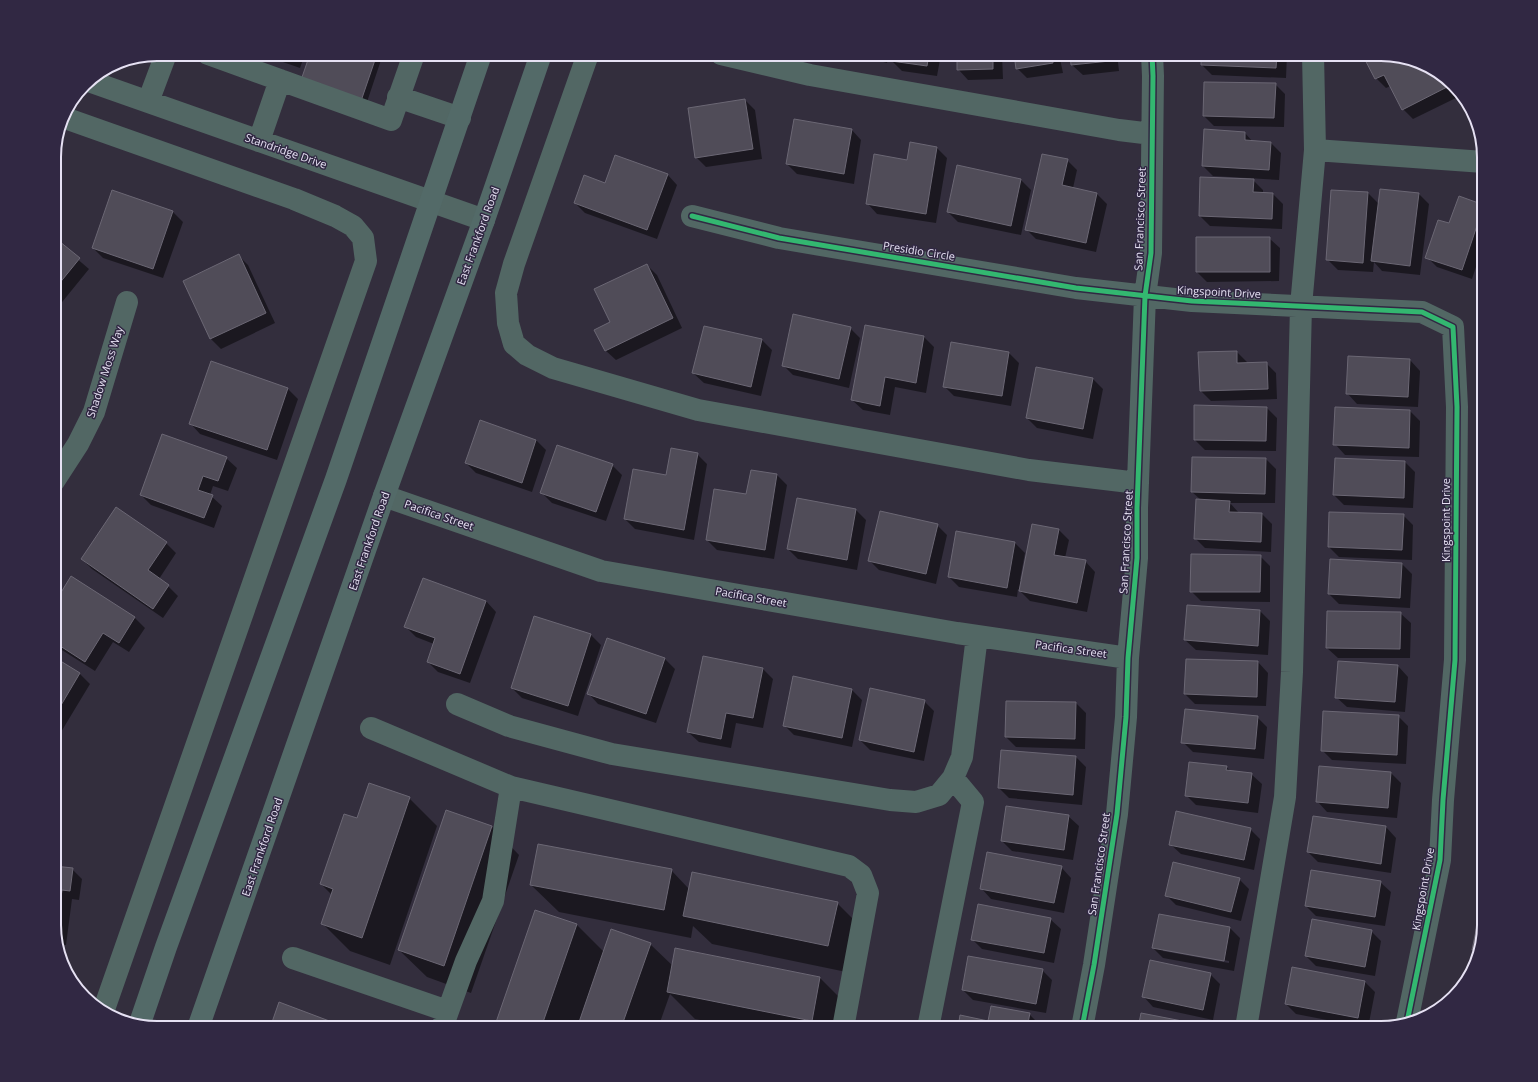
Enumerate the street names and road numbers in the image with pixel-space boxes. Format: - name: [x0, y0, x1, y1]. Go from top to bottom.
- street label: Standridge Drive: [243, 130, 329, 172]
- street label: San Francisco Street: [1130, 167, 1149, 271]
- street label: East Frankford Road: [453, 185, 502, 287]
- street label: Presidio Circle: [882, 237, 956, 264]
- street label: Kingspoint Drive: [1177, 282, 1261, 301]
- street label: Shadow Moss Way: [83, 324, 127, 419]
- street label: Kingspoint Drive: [1438, 478, 1453, 562]
- street label: East Frankford Road: [345, 489, 393, 592]
- street label: San Francisco Street: [1115, 490, 1136, 594]
- street label: Pacifica Street: [403, 496, 476, 533]
- street label: Pacifica Street: [714, 583, 788, 610]
- street label: Pacifica Street: [1034, 636, 1108, 661]
- street label: East Frankford Road: [238, 795, 286, 898]
- street label: San Francisco Street: [1084, 812, 1113, 916]
- street label: Kingspoint Drive: [1408, 846, 1437, 932]

